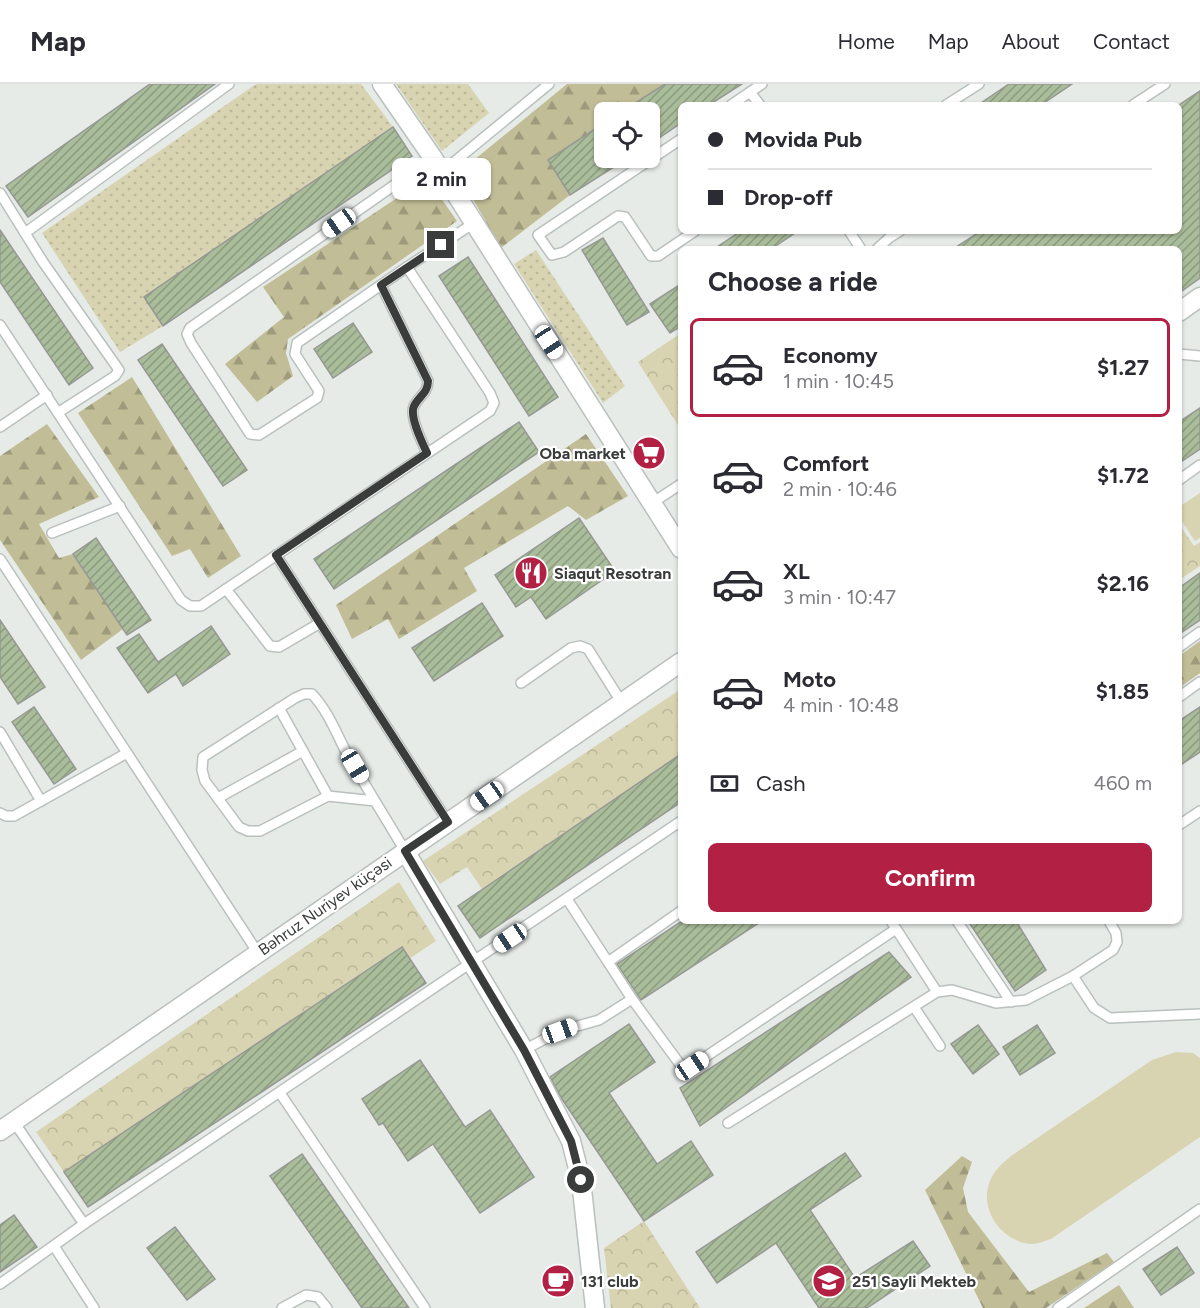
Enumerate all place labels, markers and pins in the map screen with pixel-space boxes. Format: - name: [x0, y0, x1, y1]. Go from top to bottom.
- supermarket icon: Oba market: [631, 435, 667, 471]
- place label: Oba market: [540, 444, 626, 463]
- restaurant icon: Siaqut Resotran: [513, 555, 549, 591]
- place label: Siaqut Resotran: [554, 564, 671, 583]
- cafe icon: 131 club: [540, 1263, 576, 1299]
- school or university icon: 251 Sayli Mekteb: [811, 1263, 847, 1299]
- place label: 131 club: [581, 1272, 639, 1291]
- place label: 251 Sayli Mekteb: [852, 1272, 977, 1291]

